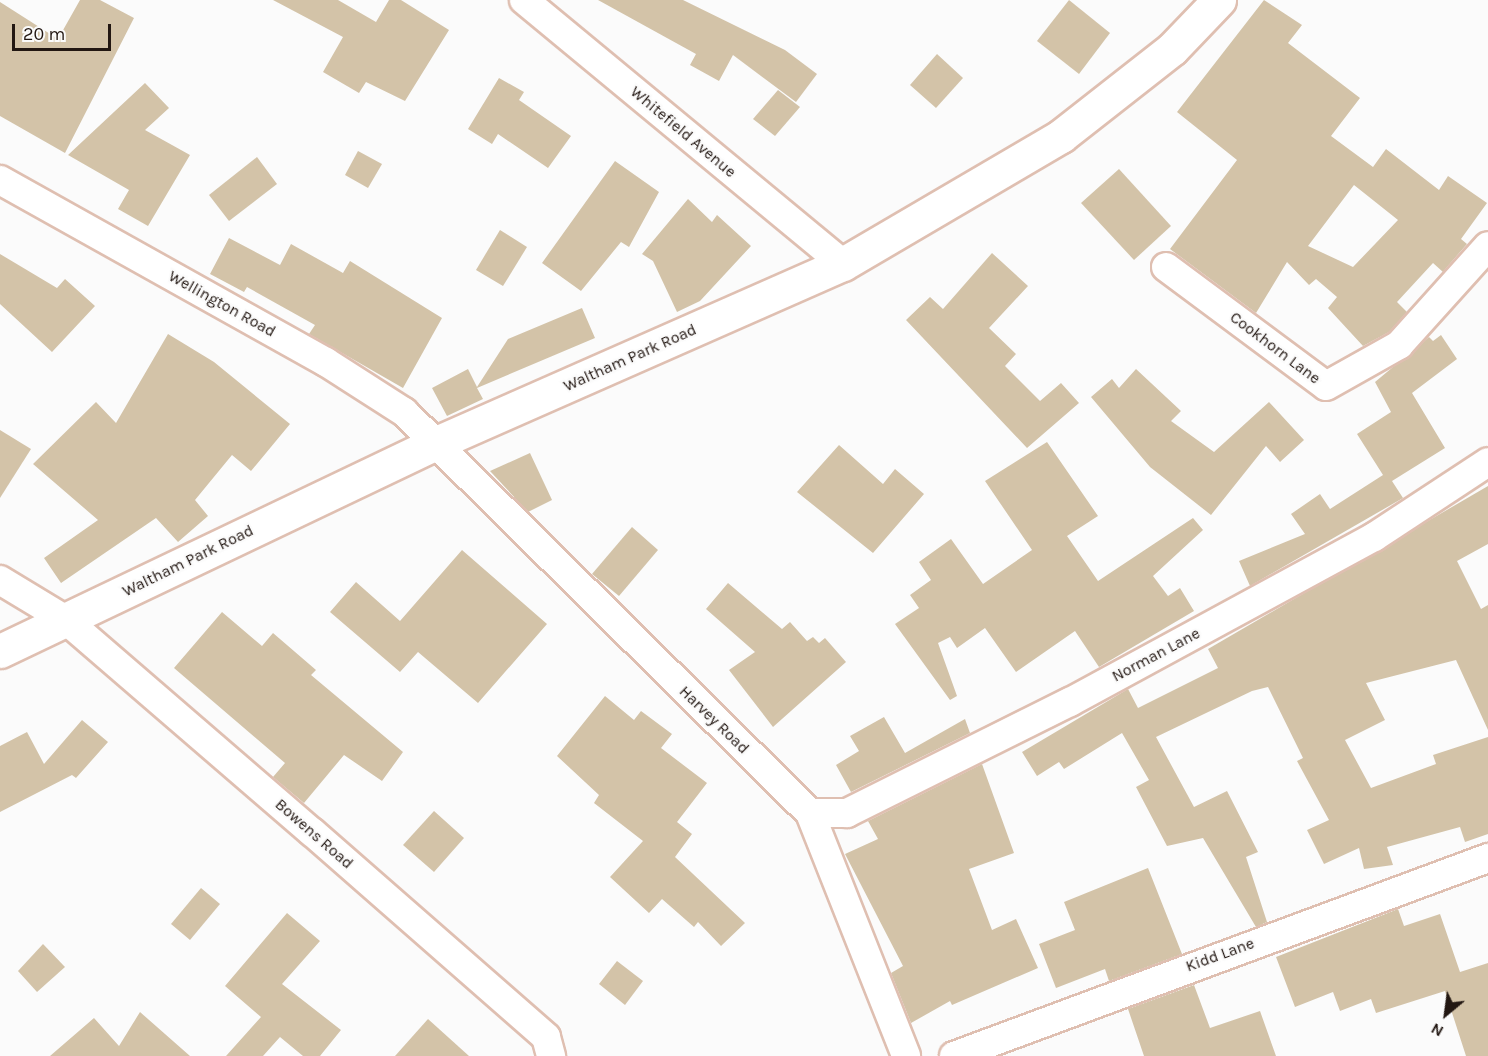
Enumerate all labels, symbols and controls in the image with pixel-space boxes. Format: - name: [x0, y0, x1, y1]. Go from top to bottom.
- scale bar: [15, 12, 114, 50]
- text: 20 m: [23, 23, 65, 45]
- street label: Whitefield Avenue: [626, 82, 740, 182]
- street label: Wellington Road: [165, 267, 279, 341]
- street label: Cookhorn Lane: [1226, 308, 1324, 388]
- street label: Waltham Park Road: [561, 320, 699, 396]
- street label: Waltham Park Road: [119, 521, 257, 601]
- street label: Norman Lane: [1109, 624, 1203, 686]
- street label: Harvey Road: [675, 682, 753, 758]
- street label: Bowens Road: [271, 795, 357, 873]
- street label: Kidd Lane: [1183, 934, 1257, 976]
- north arrow: [1416, 984, 1476, 1044]
- text: N: [1427, 1019, 1447, 1041]

